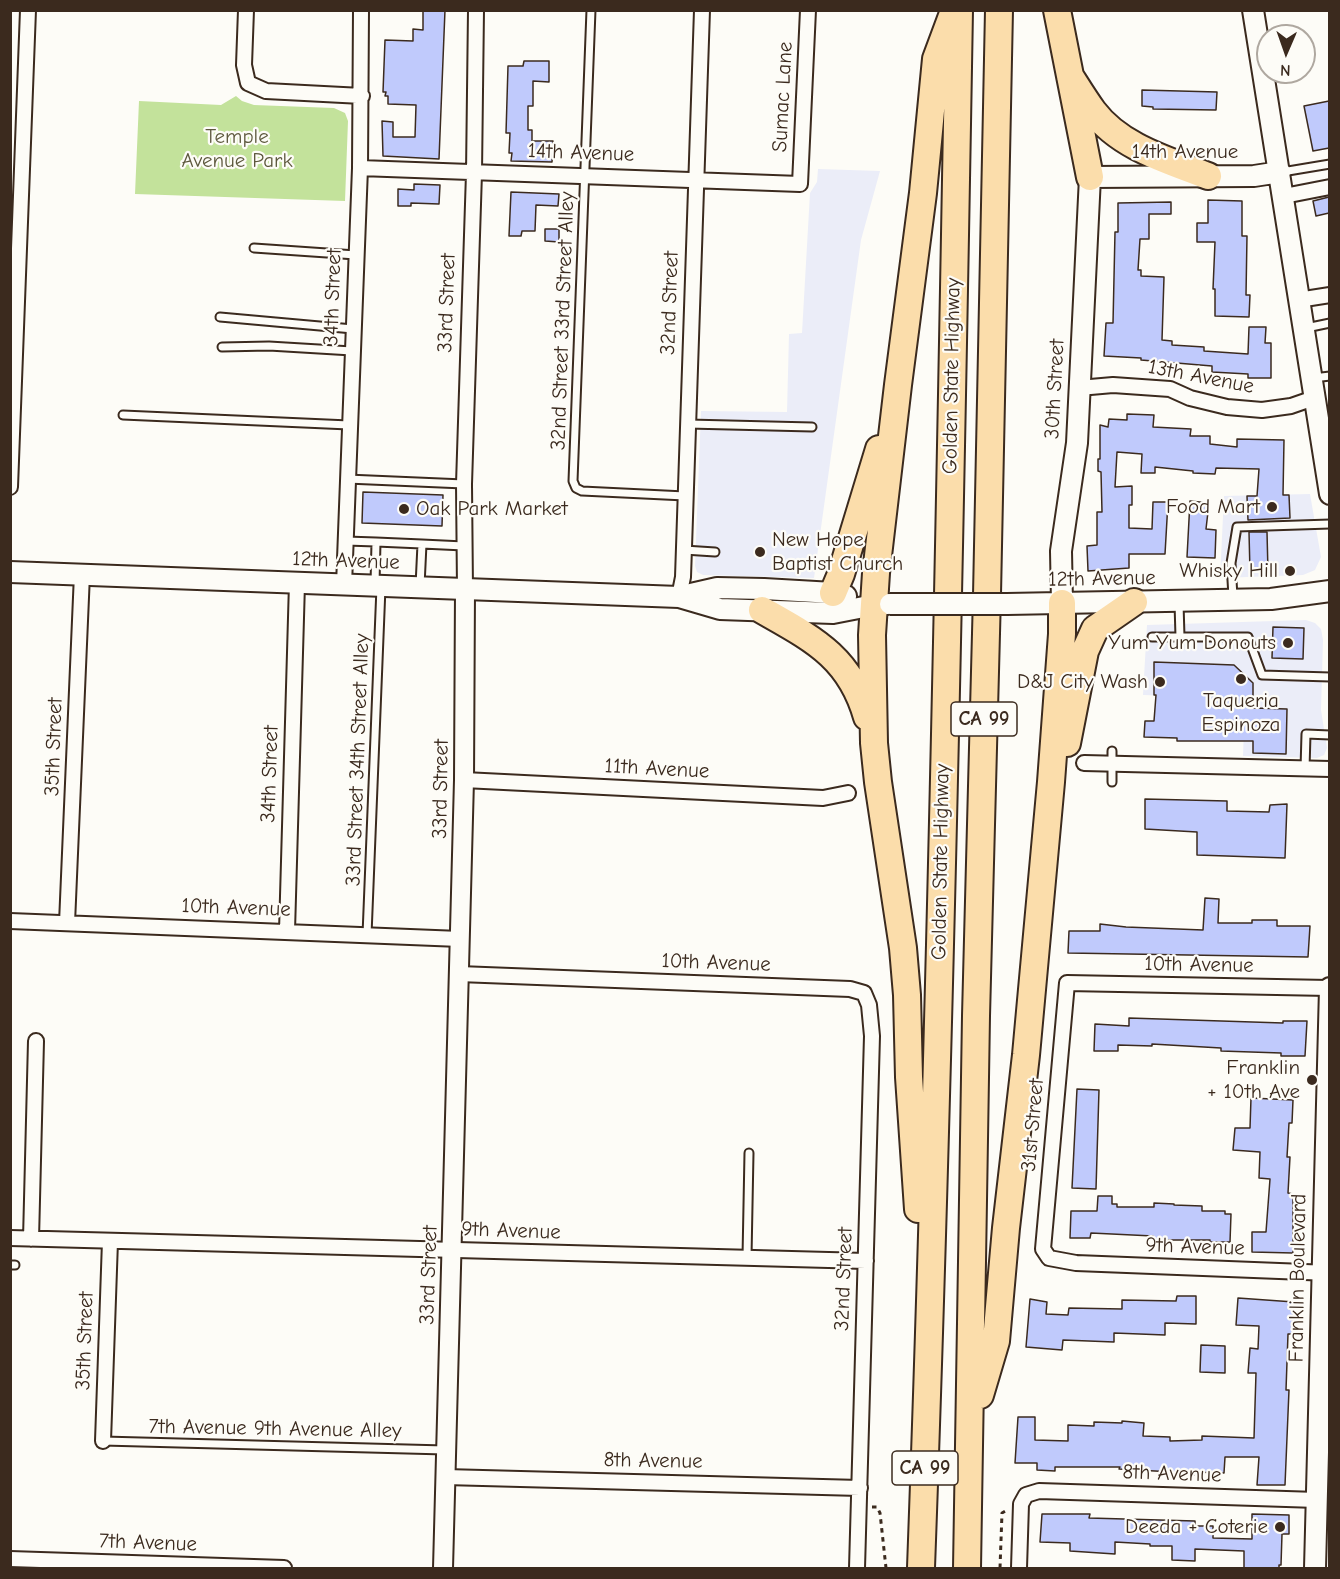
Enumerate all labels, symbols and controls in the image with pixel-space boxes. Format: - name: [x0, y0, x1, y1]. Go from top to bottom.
- north arrow: [1256, 24, 1316, 84]
- street label: Sumac Lane: [768, 41, 798, 153]
- text: N: [1280, 61, 1291, 79]
- park label: Temple Avenue Park: [181, 124, 293, 174]
- street label: 14th Avenue: [527, 139, 635, 167]
- street label: 14th Avenue: [1132, 139, 1238, 165]
- street label: 32nd Street 33rd Street Alley: [546, 191, 580, 451]
- street label: 34th Street: [319, 248, 347, 346]
- street label: 32nd Street: [656, 251, 684, 355]
- street label: 33rd Street: [433, 253, 461, 353]
- street label: Golden State Highway: [938, 278, 966, 474]
- street label: 30th Street: [1040, 338, 1070, 440]
- street label: 13th Avenue: [1146, 354, 1256, 400]
- place label: Food Mart: [1166, 494, 1260, 520]
- place label: Oak Park Market: [416, 496, 568, 522]
- marker: Food Mart: [1265, 500, 1279, 514]
- marker: Oak Park Market: [397, 502, 411, 516]
- place label: New Hope Baptist Church: [772, 527, 903, 577]
- marker: New Hope Baptist Church: [753, 545, 767, 559]
- street label: 12th Avenue: [292, 547, 400, 575]
- place label: Whisky Hill: [1179, 558, 1278, 584]
- marker: Whisky Hill: [1283, 564, 1297, 578]
- street label: 12th Avenue: [1048, 565, 1156, 593]
- place label: Yum Yum Donouts: [1108, 630, 1276, 656]
- street label: 33rd Street 34th Street Alley: [341, 633, 375, 887]
- marker: Yum Yum Donouts: [1281, 636, 1295, 650]
- place label: D&J City Wash: [1017, 669, 1148, 695]
- marker: Taqueria Espinoza: [1234, 672, 1248, 686]
- marker: D&J City Wash: [1153, 675, 1167, 689]
- place label: Taqueria Espinoza: [1202, 688, 1280, 738]
- street label: 35th Street: [40, 697, 68, 797]
- road number: CA 99: [951, 702, 1017, 736]
- street label: 34th Street: [256, 725, 284, 823]
- street label: 33rd Street: [428, 739, 454, 839]
- street label: 11th Avenue: [604, 754, 710, 784]
- street label: Golden State Highway: [927, 764, 955, 960]
- street label: 10th Avenue: [181, 893, 291, 923]
- street label: 10th Avenue: [661, 948, 771, 978]
- street label: 10th Avenue: [1144, 951, 1254, 979]
- place label: Franklin + 10th Ave: [1207, 1055, 1300, 1105]
- marker: Franklin + 10th Ave: [1305, 1073, 1319, 1087]
- street label: 31st Street: [1016, 1077, 1050, 1173]
- street label: Franklin Boulevard: [1284, 1193, 1312, 1363]
- street label: 9th Avenue: [461, 1217, 561, 1245]
- street label: 33rd Street: [415, 1225, 443, 1325]
- street label: 32nd Street: [830, 1227, 858, 1331]
- street label: 9th Avenue: [1145, 1233, 1245, 1261]
- street label: 35th Street: [71, 1291, 99, 1391]
- street label: 7th Avenue 9th Avenue Alley: [148, 1414, 402, 1444]
- street label: 8th Avenue: [603, 1448, 703, 1474]
- road number: CA 99: [892, 1451, 958, 1485]
- street label: 8th Avenue: [1122, 1460, 1222, 1488]
- place label: Deeda + Coterie: [1125, 1514, 1268, 1540]
- marker: Deeda + Coterie: [1273, 1520, 1287, 1534]
- street label: 7th Avenue: [99, 1529, 197, 1557]

